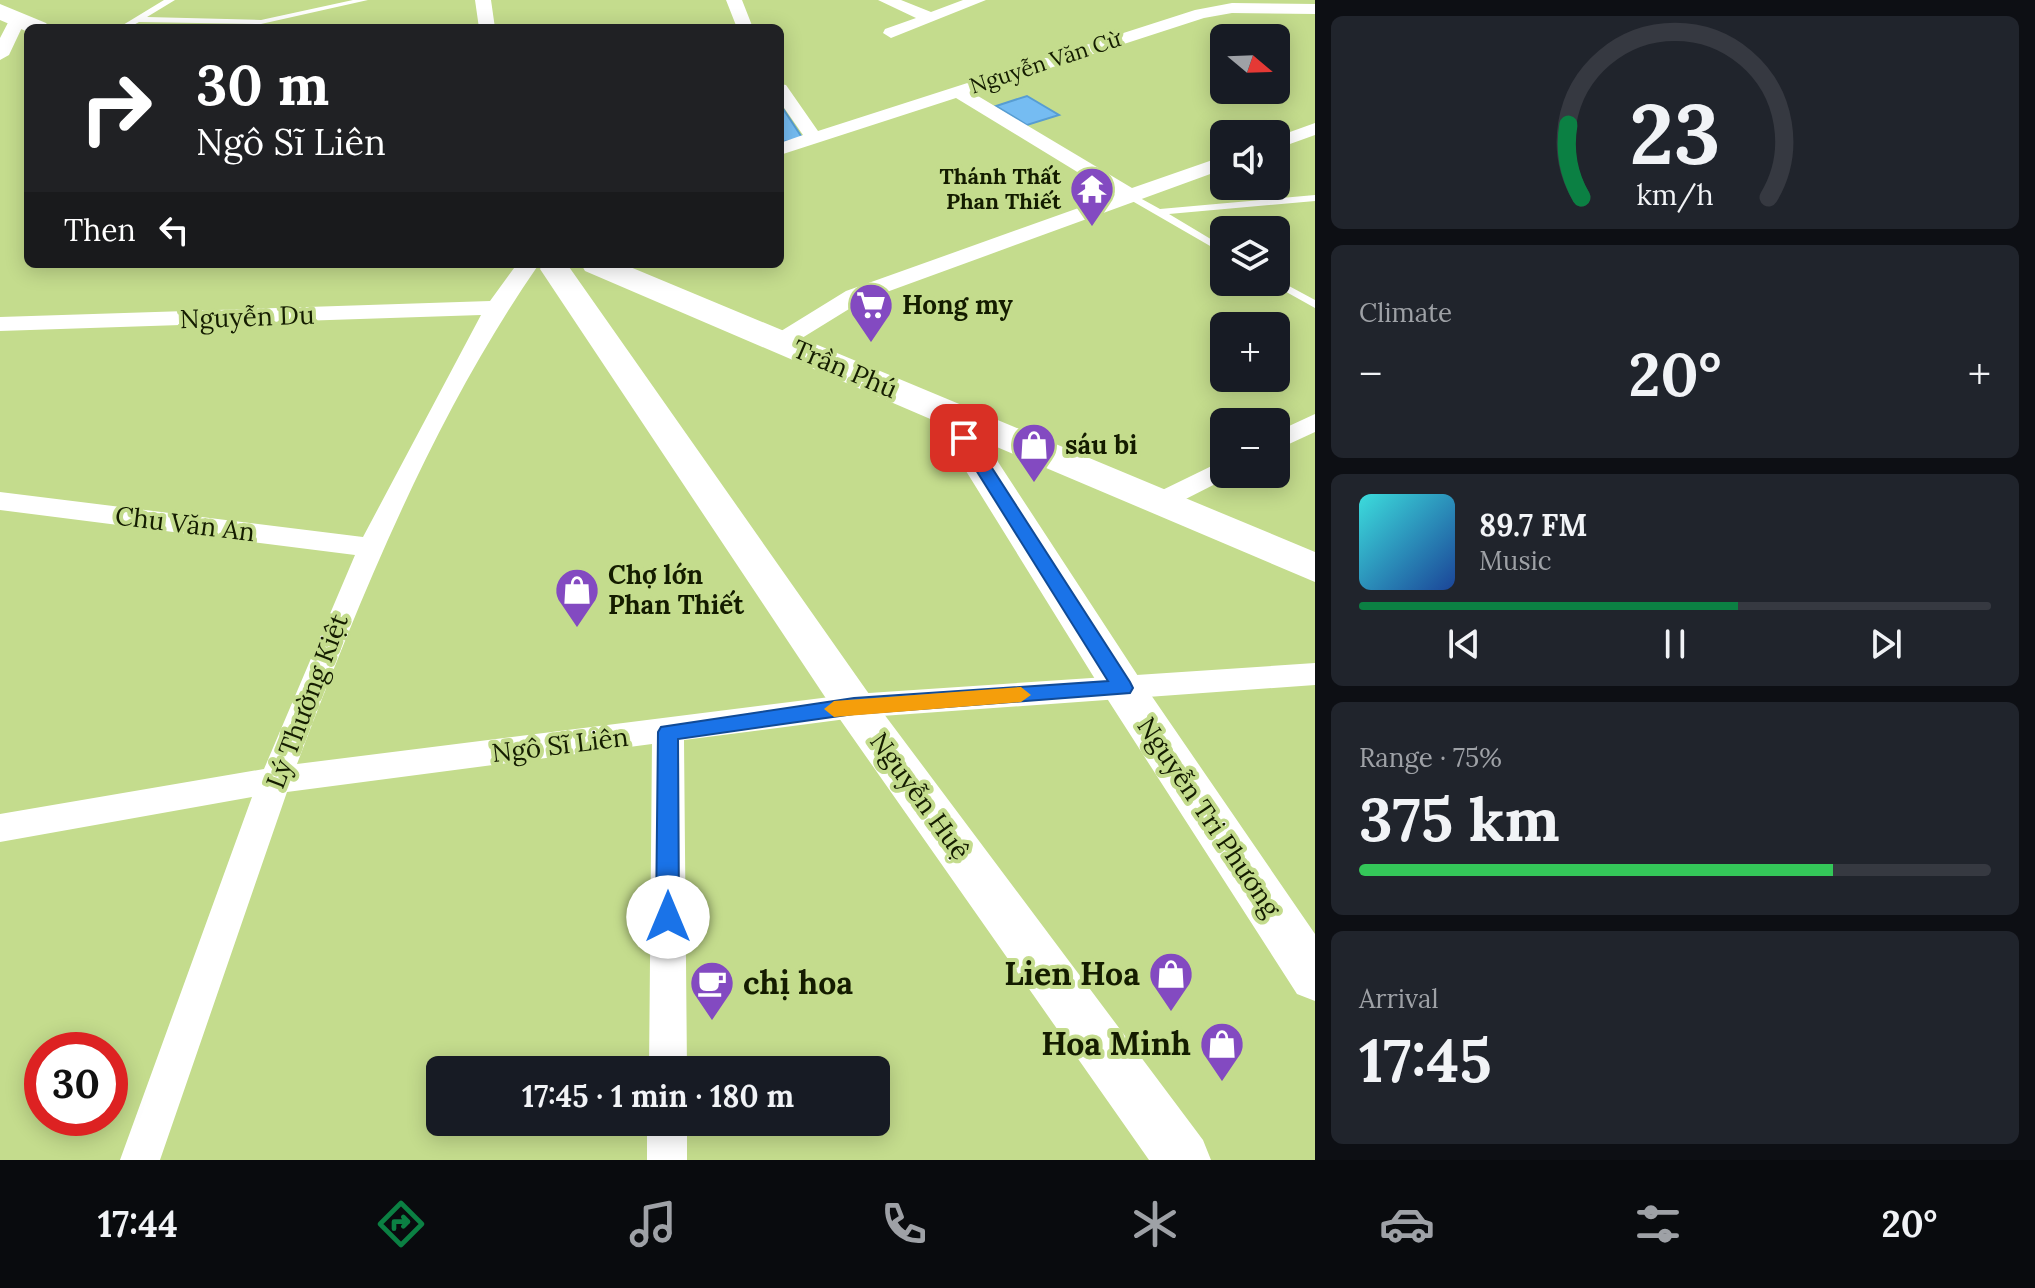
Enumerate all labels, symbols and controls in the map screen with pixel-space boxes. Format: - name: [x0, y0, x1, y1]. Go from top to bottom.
- street label: Nguyễn Văn Cừ: [966, 24, 1126, 100]
- north arrow: [1210, 24, 1290, 104]
- map controls: [1210, 24, 1290, 488]
- text: 30 m: [196, 49, 329, 120]
- icon: right: [64, 56, 168, 160]
- text: 23: [1630, 80, 1720, 187]
- text: Ngô Sĩ Liên: [196, 119, 386, 165]
- button: sound: [1210, 120, 1290, 200]
- place label: Thánh Thất Phan Thiết: [939, 162, 1062, 215]
- temple icon: Thánh Thất Phan Thiết: [1068, 165, 1116, 228]
- text: km/h: [1636, 177, 1714, 214]
- icon: left: [152, 208, 196, 252]
- text: Then: [64, 211, 136, 249]
- button: layers: [1210, 216, 1290, 296]
- supermarket icon: Hong my: [847, 281, 895, 344]
- place label: Hong my: [902, 288, 1013, 321]
- text: Climate: [1359, 296, 1452, 329]
- street label: Nguyễn Du: [179, 298, 315, 335]
- button: +: [1210, 312, 1290, 392]
- street label: Trần Phú: [788, 332, 902, 405]
- text: 20°: [1628, 336, 1722, 412]
- text: −: [1359, 346, 1382, 402]
- text: +: [1968, 346, 1991, 402]
- pin: [930, 404, 998, 472]
- button: −: [1210, 408, 1290, 488]
- icon: arrive: [942, 416, 986, 460]
- shop icon: sáu bi: [1010, 421, 1058, 484]
- place label: sáu bi: [1065, 428, 1138, 461]
- street label: Chu Văn An: [113, 499, 257, 548]
- text: 89.7 FM: [1479, 506, 1587, 544]
- text: Music: [1479, 544, 1552, 577]
- place label: Chợ lớn Phan Thiết: [608, 558, 745, 621]
- shop icon: Chợ lớn Phan Thiết: [553, 566, 601, 629]
- street label: Lý Thường Kiệt: [258, 609, 355, 793]
- icon: previous: [1442, 622, 1486, 666]
- icon: pause: [1653, 622, 1697, 666]
- icon: next: [1864, 622, 1908, 666]
- street label: Nguyễn Tri Phương: [1130, 711, 1289, 923]
- street label: Ngô Sĩ Liên: [490, 720, 630, 769]
- street label: Nguyễn Huệ: [863, 726, 978, 866]
- text: Range · 75%: [1359, 741, 1502, 774]
- text: 375 km: [1359, 781, 1560, 857]
- position arrow: [626, 875, 710, 959]
- shop icon: Lien Hoa: [1147, 950, 1195, 1013]
- place label: Lien Hoa: [1004, 953, 1140, 994]
- cafe icon: chị hoa: [688, 959, 736, 1022]
- place label: chị hoa: [743, 962, 853, 1003]
- text: Arrival: [1359, 982, 1438, 1015]
- shop icon: Hoa Minh: [1198, 1020, 1246, 1083]
- text: 17:45: [1359, 1022, 1492, 1098]
- place label: Hoa Minh: [1041, 1023, 1191, 1064]
- speed limit sign: 30: [24, 1032, 128, 1136]
- text: 17:45 · 1 min · 180 m: [522, 1077, 794, 1115]
- icon: directions: [373, 1196, 429, 1252]
- icon: music: [625, 1196, 681, 1252]
- icon: phone: [876, 1196, 932, 1252]
- icon: climate: [1127, 1196, 1183, 1252]
- icon: car: [1379, 1196, 1435, 1252]
- icon: filters: [1630, 1196, 1686, 1252]
- text: 17:44: [98, 1201, 178, 1247]
- text: 20°: [1881, 1201, 1937, 1247]

